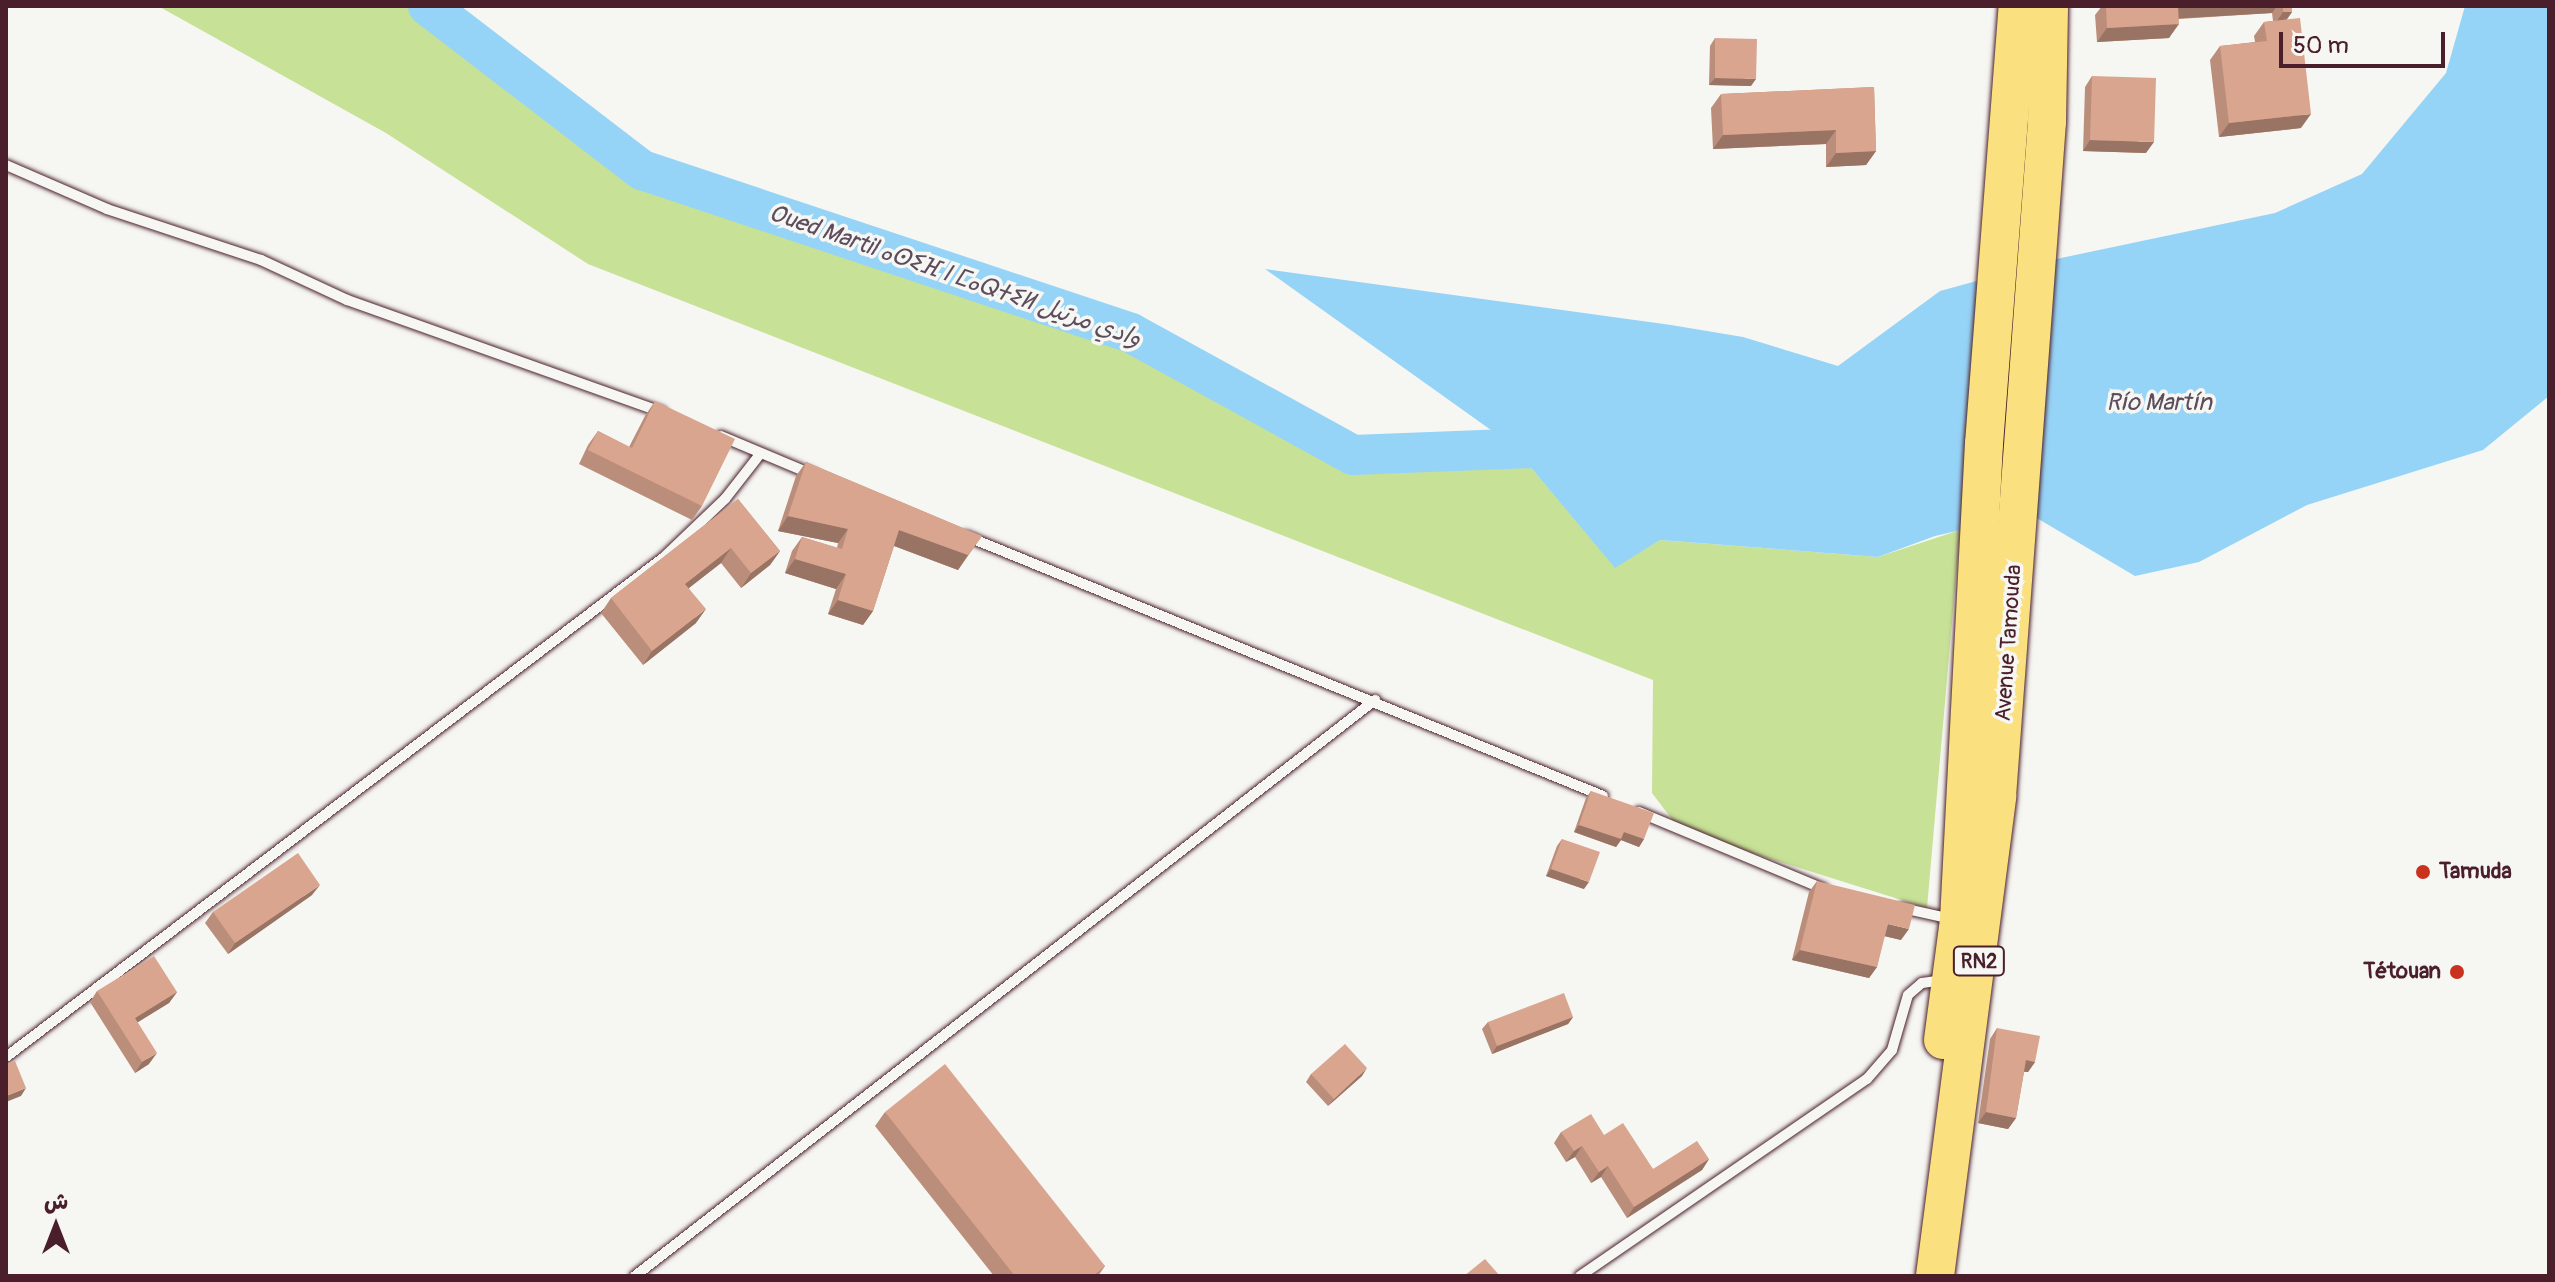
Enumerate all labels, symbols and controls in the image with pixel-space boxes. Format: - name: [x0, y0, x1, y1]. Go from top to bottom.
- scale bar: [2283, 16, 2449, 66]
- text: 50 m: [2293, 31, 2349, 60]
- water label: Oued Martil ⴰⵙⵉⴼ ⵏ ⵎⴰⵕⵜⵉⵍ وادي مرتيل: [765, 199, 1145, 353]
- water label: Río Martín: [2106, 389, 2212, 417]
- street label: Avenue Tamouda: [1990, 564, 2028, 722]
- place label: Tamuda: [2439, 859, 2512, 885]
- marker: Tamuda: [2414, 863, 2432, 881]
- road number: RN2: [1951, 945, 2007, 977]
- place label: Tétouan: [2363, 959, 2441, 985]
- marker: Tétouan: [2448, 963, 2466, 981]
- north arrow: [16, 1186, 96, 1266]
- text: ش: [44, 1188, 68, 1216]

